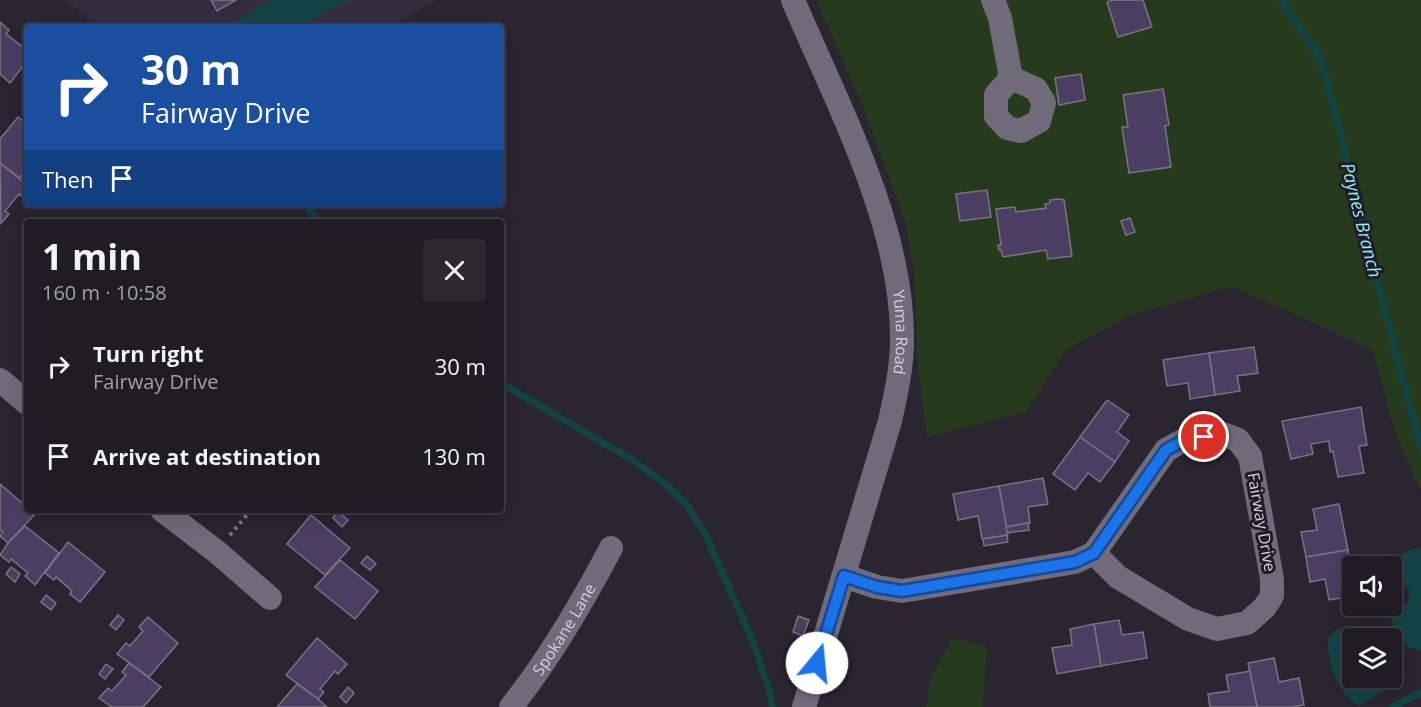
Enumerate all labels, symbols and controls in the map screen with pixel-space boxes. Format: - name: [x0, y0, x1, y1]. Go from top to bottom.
- text: 30 m: [141, 40, 241, 97]
- icon: right: [42, 48, 120, 126]
- text: Fairway Drive: [141, 94, 310, 131]
- water label: Paynes Branch: [1336, 160, 1388, 280]
- icon: arrive: [105, 162, 138, 195]
- text: Then: [42, 164, 93, 194]
- text: 1 min: [42, 232, 142, 281]
- button: close: [423, 239, 486, 302]
- text: 160 m · 10:58: [42, 279, 167, 306]
- street label: Yuma Road: [888, 289, 913, 376]
- text: Turn right: [93, 338, 204, 368]
- icon: right: [42, 350, 75, 383]
- text: 30 m: [435, 351, 486, 381]
- text: Fairway Drive: [93, 368, 218, 395]
- pin: [1178, 411, 1229, 462]
- icon: arrive: [1187, 420, 1220, 453]
- icon: arrive: [42, 440, 75, 473]
- text: Arrive at destination: [93, 441, 321, 471]
- text: 130 m: [422, 441, 486, 471]
- street label: Fairway Drive: [1242, 471, 1282, 573]
- map controls: [1342, 556, 1402, 688]
- button: sound: [1342, 556, 1402, 616]
- street label: Spokane Lane: [527, 579, 601, 680]
- button: layers: [1342, 628, 1402, 688]
- position arrow: [785, 631, 849, 695]

